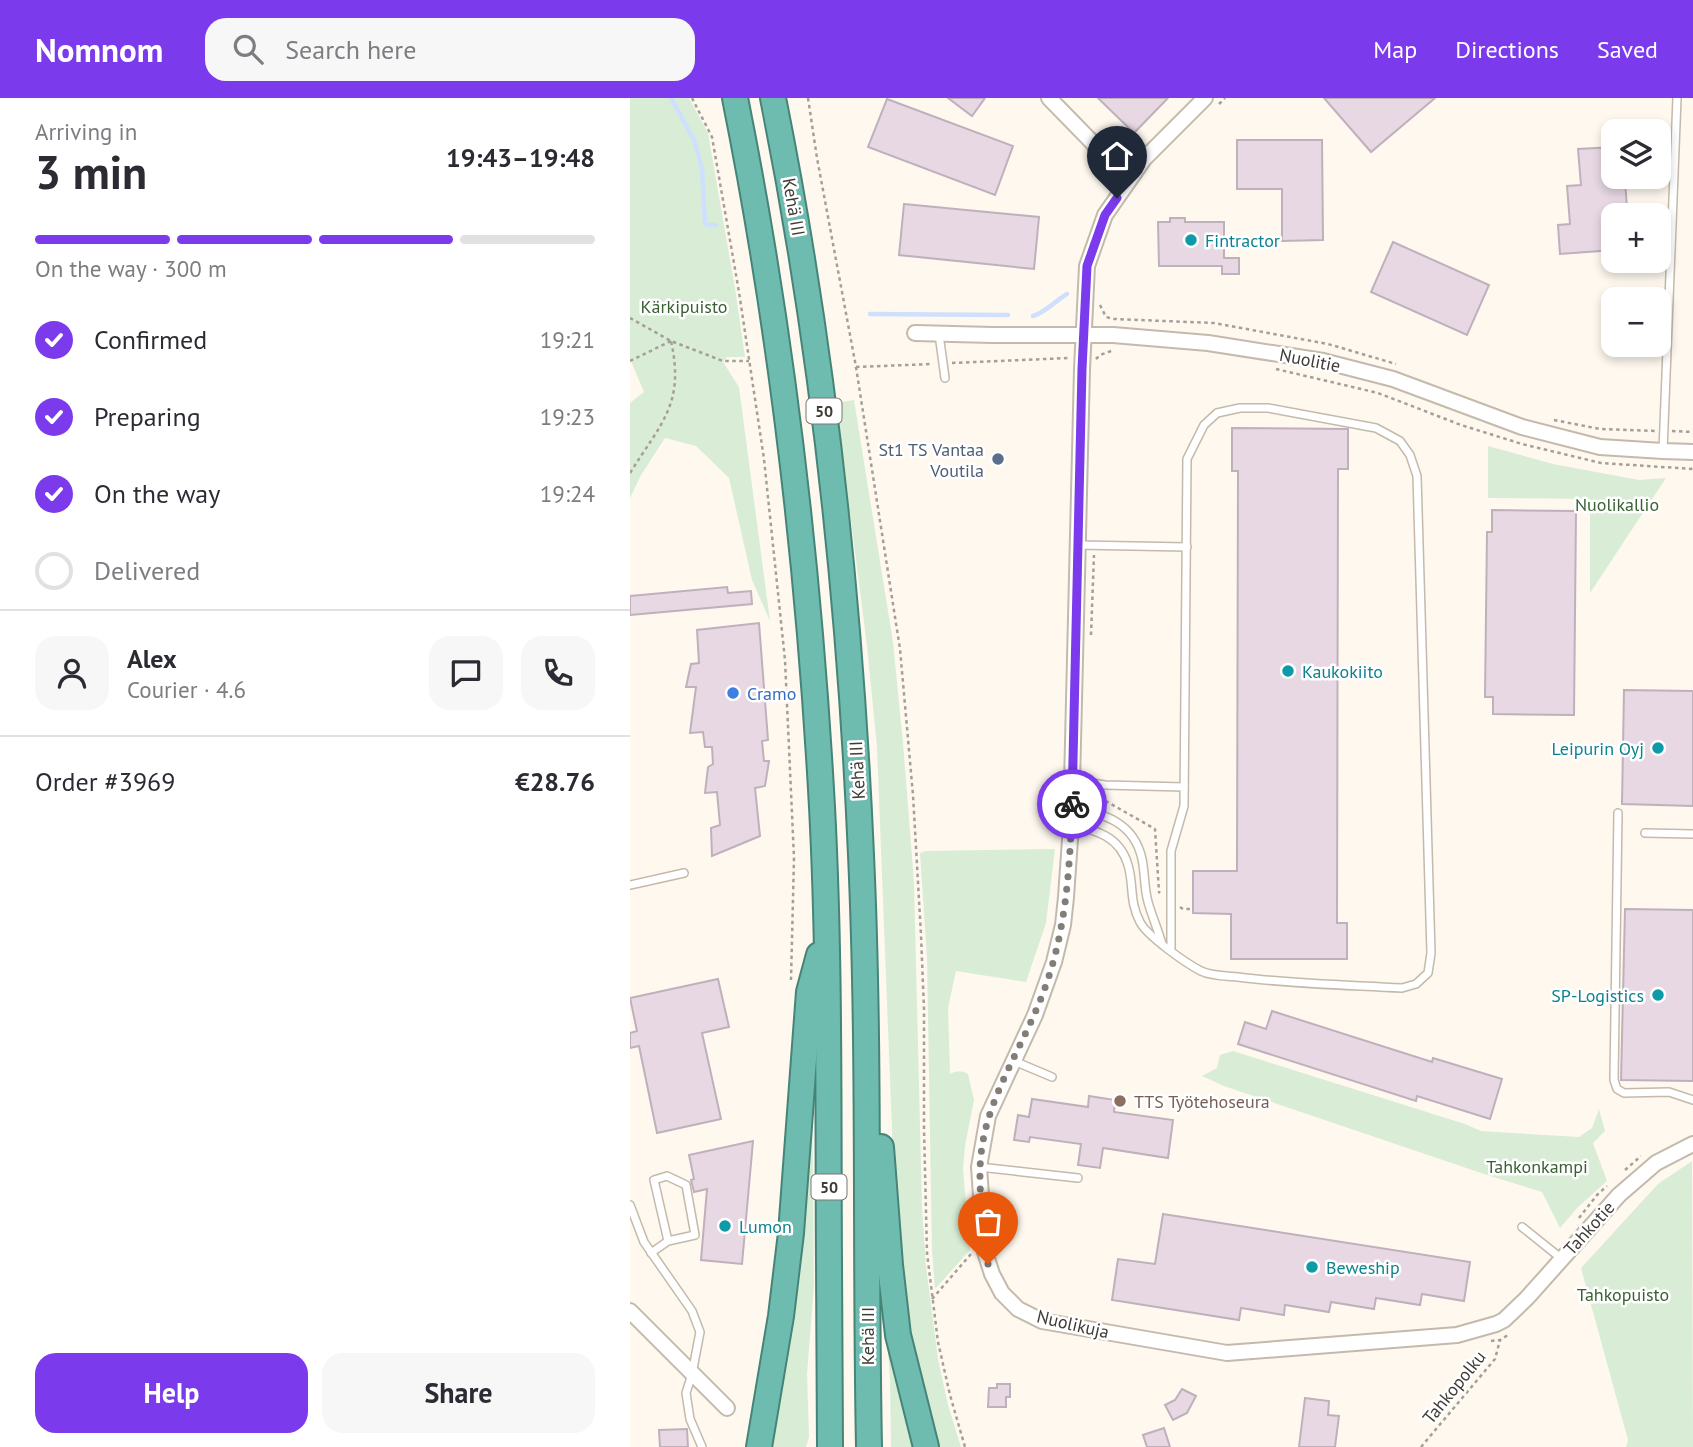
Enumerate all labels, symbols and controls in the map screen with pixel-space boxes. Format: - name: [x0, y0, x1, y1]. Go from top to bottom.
- search box: [205, 18, 695, 81]
- text: Nomnom: [35, 28, 163, 71]
- icon: search: [229, 30, 267, 68]
- text: Search here: [285, 33, 416, 66]
- text: Map: [1373, 34, 1417, 65]
- text: Directions: [1455, 34, 1559, 65]
- text: Saved: [1597, 34, 1658, 65]
- text: Arriving in: [35, 117, 137, 146]
- map controls: [1601, 119, 1671, 357]
- button: layers: [1601, 119, 1671, 189]
- pin: [1087, 126, 1147, 198]
- icon: home: [1098, 137, 1136, 175]
- text: 19:43–19:48: [446, 141, 595, 174]
- text: 3 min: [35, 142, 147, 202]
- street label: Kehä III: [778, 176, 810, 238]
- button: +: [1601, 203, 1671, 273]
- place label: Fintractor: [1205, 229, 1280, 252]
- marker: Fintractor: [1183, 232, 1199, 248]
- text: On the way · 300 m: [35, 254, 227, 283]
- button: −: [1601, 287, 1671, 357]
- park label: Kärkipuisto: [641, 295, 727, 318]
- icon: check: [35, 321, 73, 359]
- text: Confirmed: [94, 323, 207, 356]
- text: 19:21: [540, 325, 595, 354]
- street label: Nuolitie: [1278, 343, 1342, 377]
- icon: check: [35, 398, 73, 436]
- road number: 50: [806, 398, 842, 424]
- text: Preparing: [94, 400, 201, 433]
- text: 19:23: [540, 402, 595, 431]
- place label: St1 TS Vantaa Voutila: [878, 438, 984, 482]
- marker: St1 TS Vantaa Voutila: [990, 451, 1006, 467]
- icon: check: [35, 475, 73, 513]
- text: On the way: [94, 477, 220, 510]
- text: 19:24: [540, 479, 595, 508]
- park label: Nuolikallio: [1575, 493, 1659, 516]
- text: Delivered: [94, 554, 200, 587]
- button: person: [35, 636, 109, 710]
- button: chat: [429, 636, 503, 710]
- button: phone: [521, 636, 595, 710]
- text: Alex: [127, 642, 177, 675]
- place label: Kaukokiito: [1302, 660, 1383, 683]
- marker: Kaukokiito: [1280, 663, 1296, 679]
- text: Courier · 4.6: [127, 675, 246, 704]
- place label: Cramo: [747, 682, 796, 705]
- marker: Cramo: [725, 685, 741, 701]
- place label: Leipurin Oyj: [1552, 737, 1644, 760]
- street label: Kehä III: [844, 740, 870, 800]
- marker: Leipurin Oyj: [1650, 740, 1666, 756]
- text: Order #3969: [35, 765, 175, 798]
- text: €28.76: [515, 765, 595, 798]
- courier: [1037, 769, 1107, 839]
- icon: bike: [1053, 785, 1091, 823]
- place label: SP-Logistics: [1551, 984, 1644, 1007]
- marker: SP-Logistics: [1650, 987, 1666, 1003]
- place label: TTS Työtehoseura: [1134, 1090, 1270, 1113]
- marker: TTS Työtehoseura: [1112, 1093, 1128, 1109]
- park label: Tahkonkampi: [1486, 1155, 1588, 1178]
- road number: 50: [812, 1175, 846, 1200]
- pin: [958, 1192, 1018, 1264]
- street label: Tahkotie: [1559, 1196, 1619, 1260]
- icon: bag: [969, 1203, 1007, 1241]
- place label: Lumon: [739, 1215, 792, 1238]
- marker: Lumon: [717, 1218, 733, 1234]
- place label: Beweship: [1326, 1256, 1400, 1279]
- marker: Beweship: [1304, 1259, 1320, 1275]
- park label: Tahkopuisto: [1577, 1283, 1669, 1306]
- street label: Nuolikuja: [1035, 1305, 1111, 1343]
- street label: Kehä III: [856, 1307, 879, 1365]
- street label: Tahkopolku: [1417, 1346, 1491, 1428]
- button: Help: [35, 1353, 308, 1433]
- button: Share: [322, 1353, 595, 1433]

